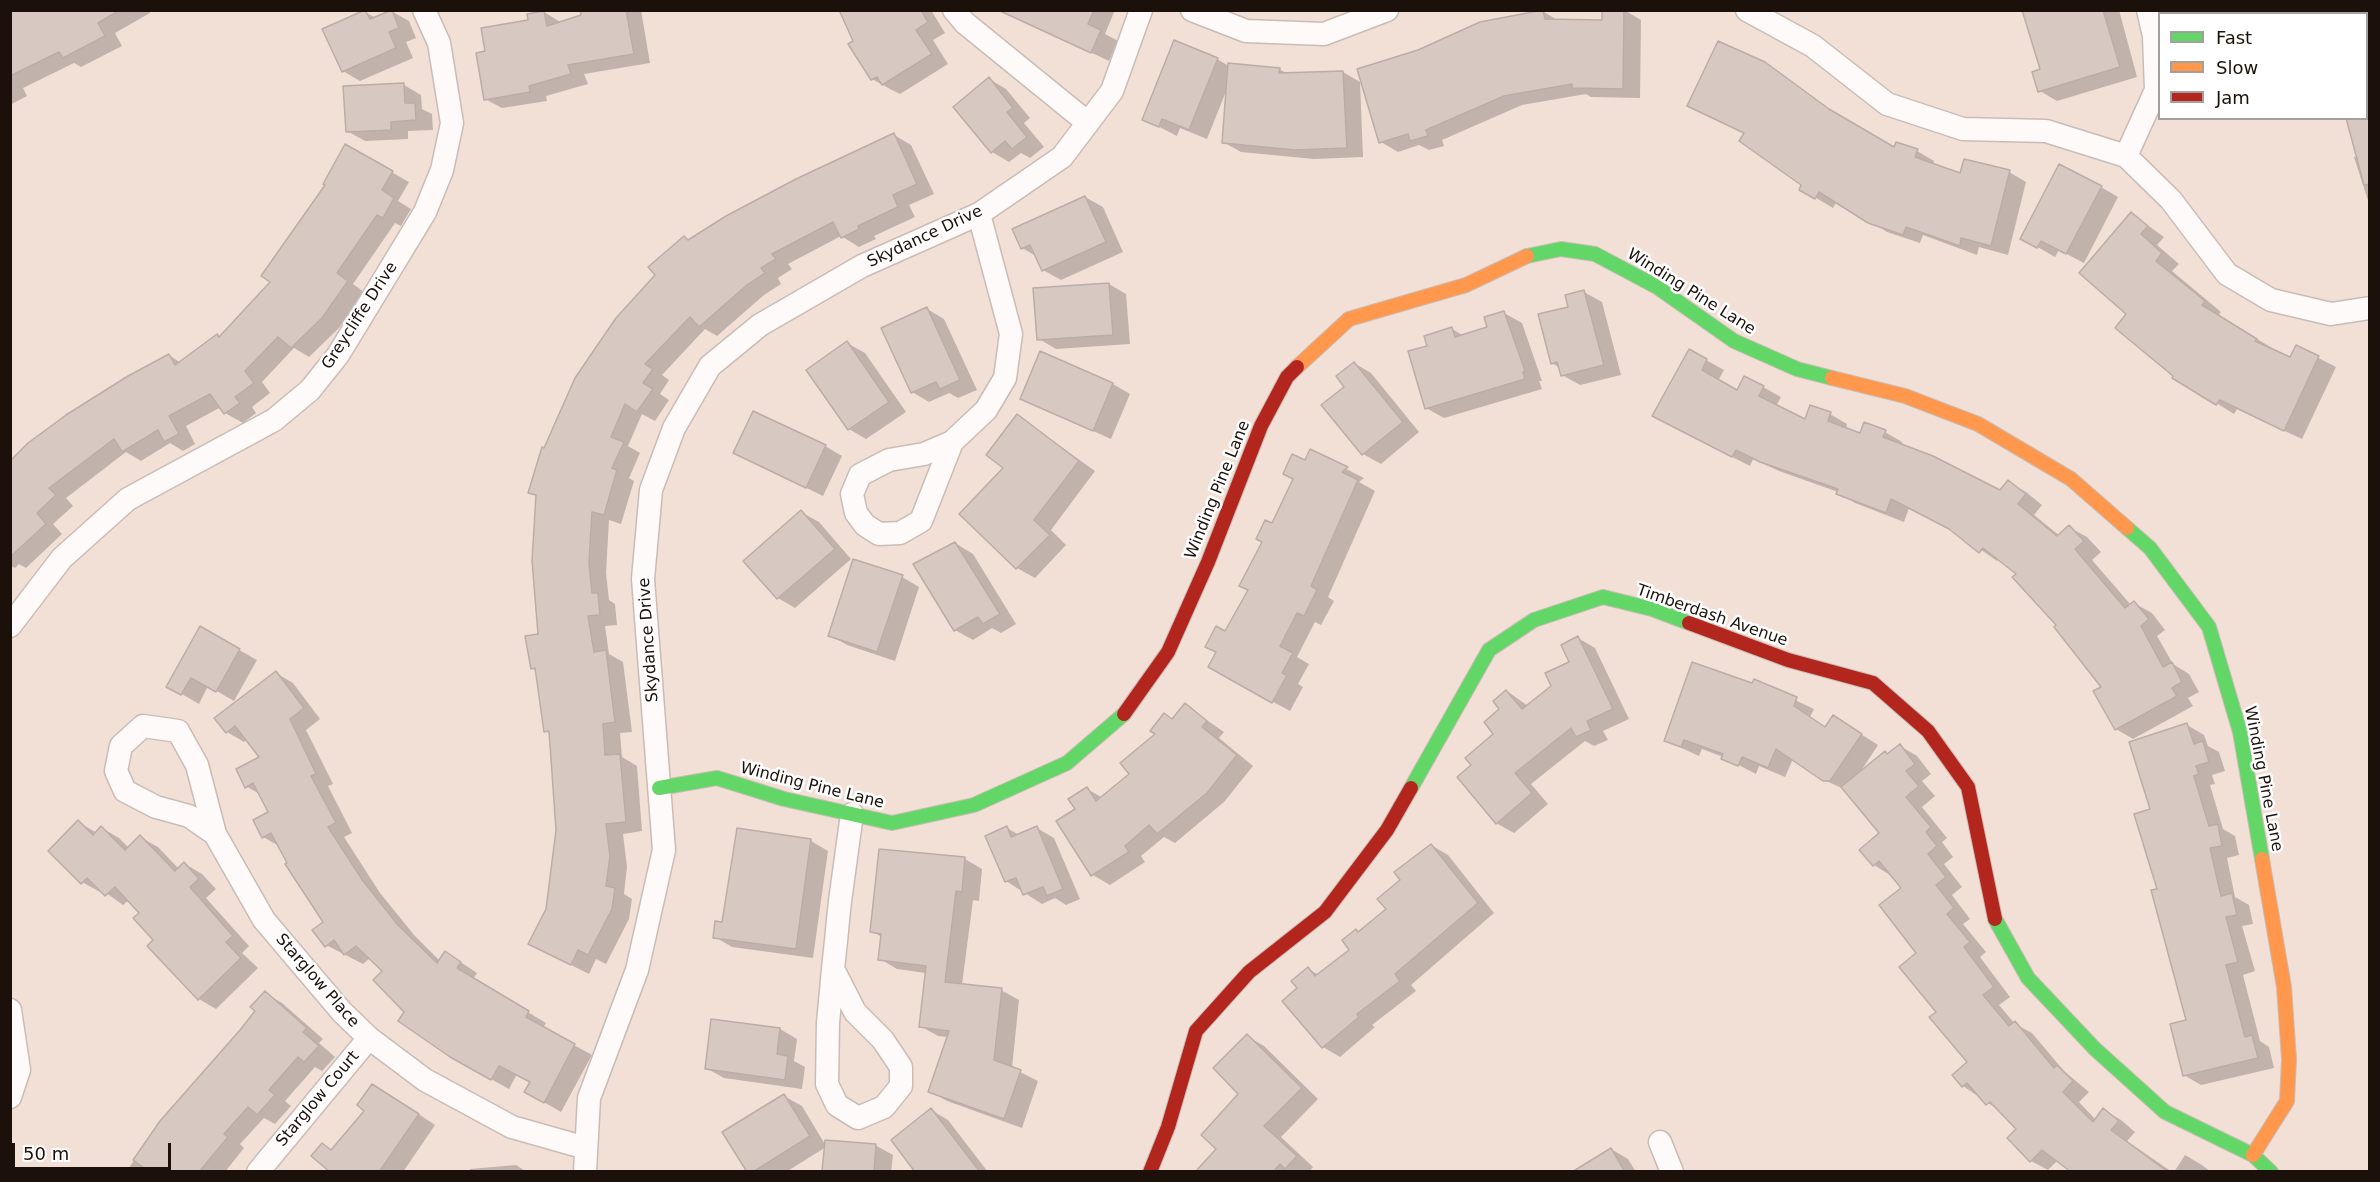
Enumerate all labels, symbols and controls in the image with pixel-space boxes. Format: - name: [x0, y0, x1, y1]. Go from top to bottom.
- legend: [2158, 12, 2368, 120]
- text: Fast: [2216, 27, 2252, 48]
- text: Slow: [2216, 57, 2258, 78]
- text: Jam: [2216, 87, 2250, 108]
- street label: Skydance Drive: [864, 202, 986, 272]
- street label: Winding Pine Lane: [1623, 245, 1759, 339]
- street label: Greycliffe Drive: [318, 259, 402, 373]
- street label: Winding Pine Lane: [1181, 418, 1255, 562]
- street label: Skydance Drive: [635, 577, 663, 703]
- street label: Timberdash Avenue: [1634, 581, 1790, 651]
- street label: Winding Pine Lane: [2239, 705, 2287, 853]
- street label: Winding Pine Lane: [738, 759, 886, 813]
- street label: Starglow Place: [271, 930, 363, 1032]
- street label: Starglow Court: [272, 1047, 364, 1151]
- scale bar: [15, 1131, 174, 1169]
- text: 50 m: [23, 1143, 69, 1164]

